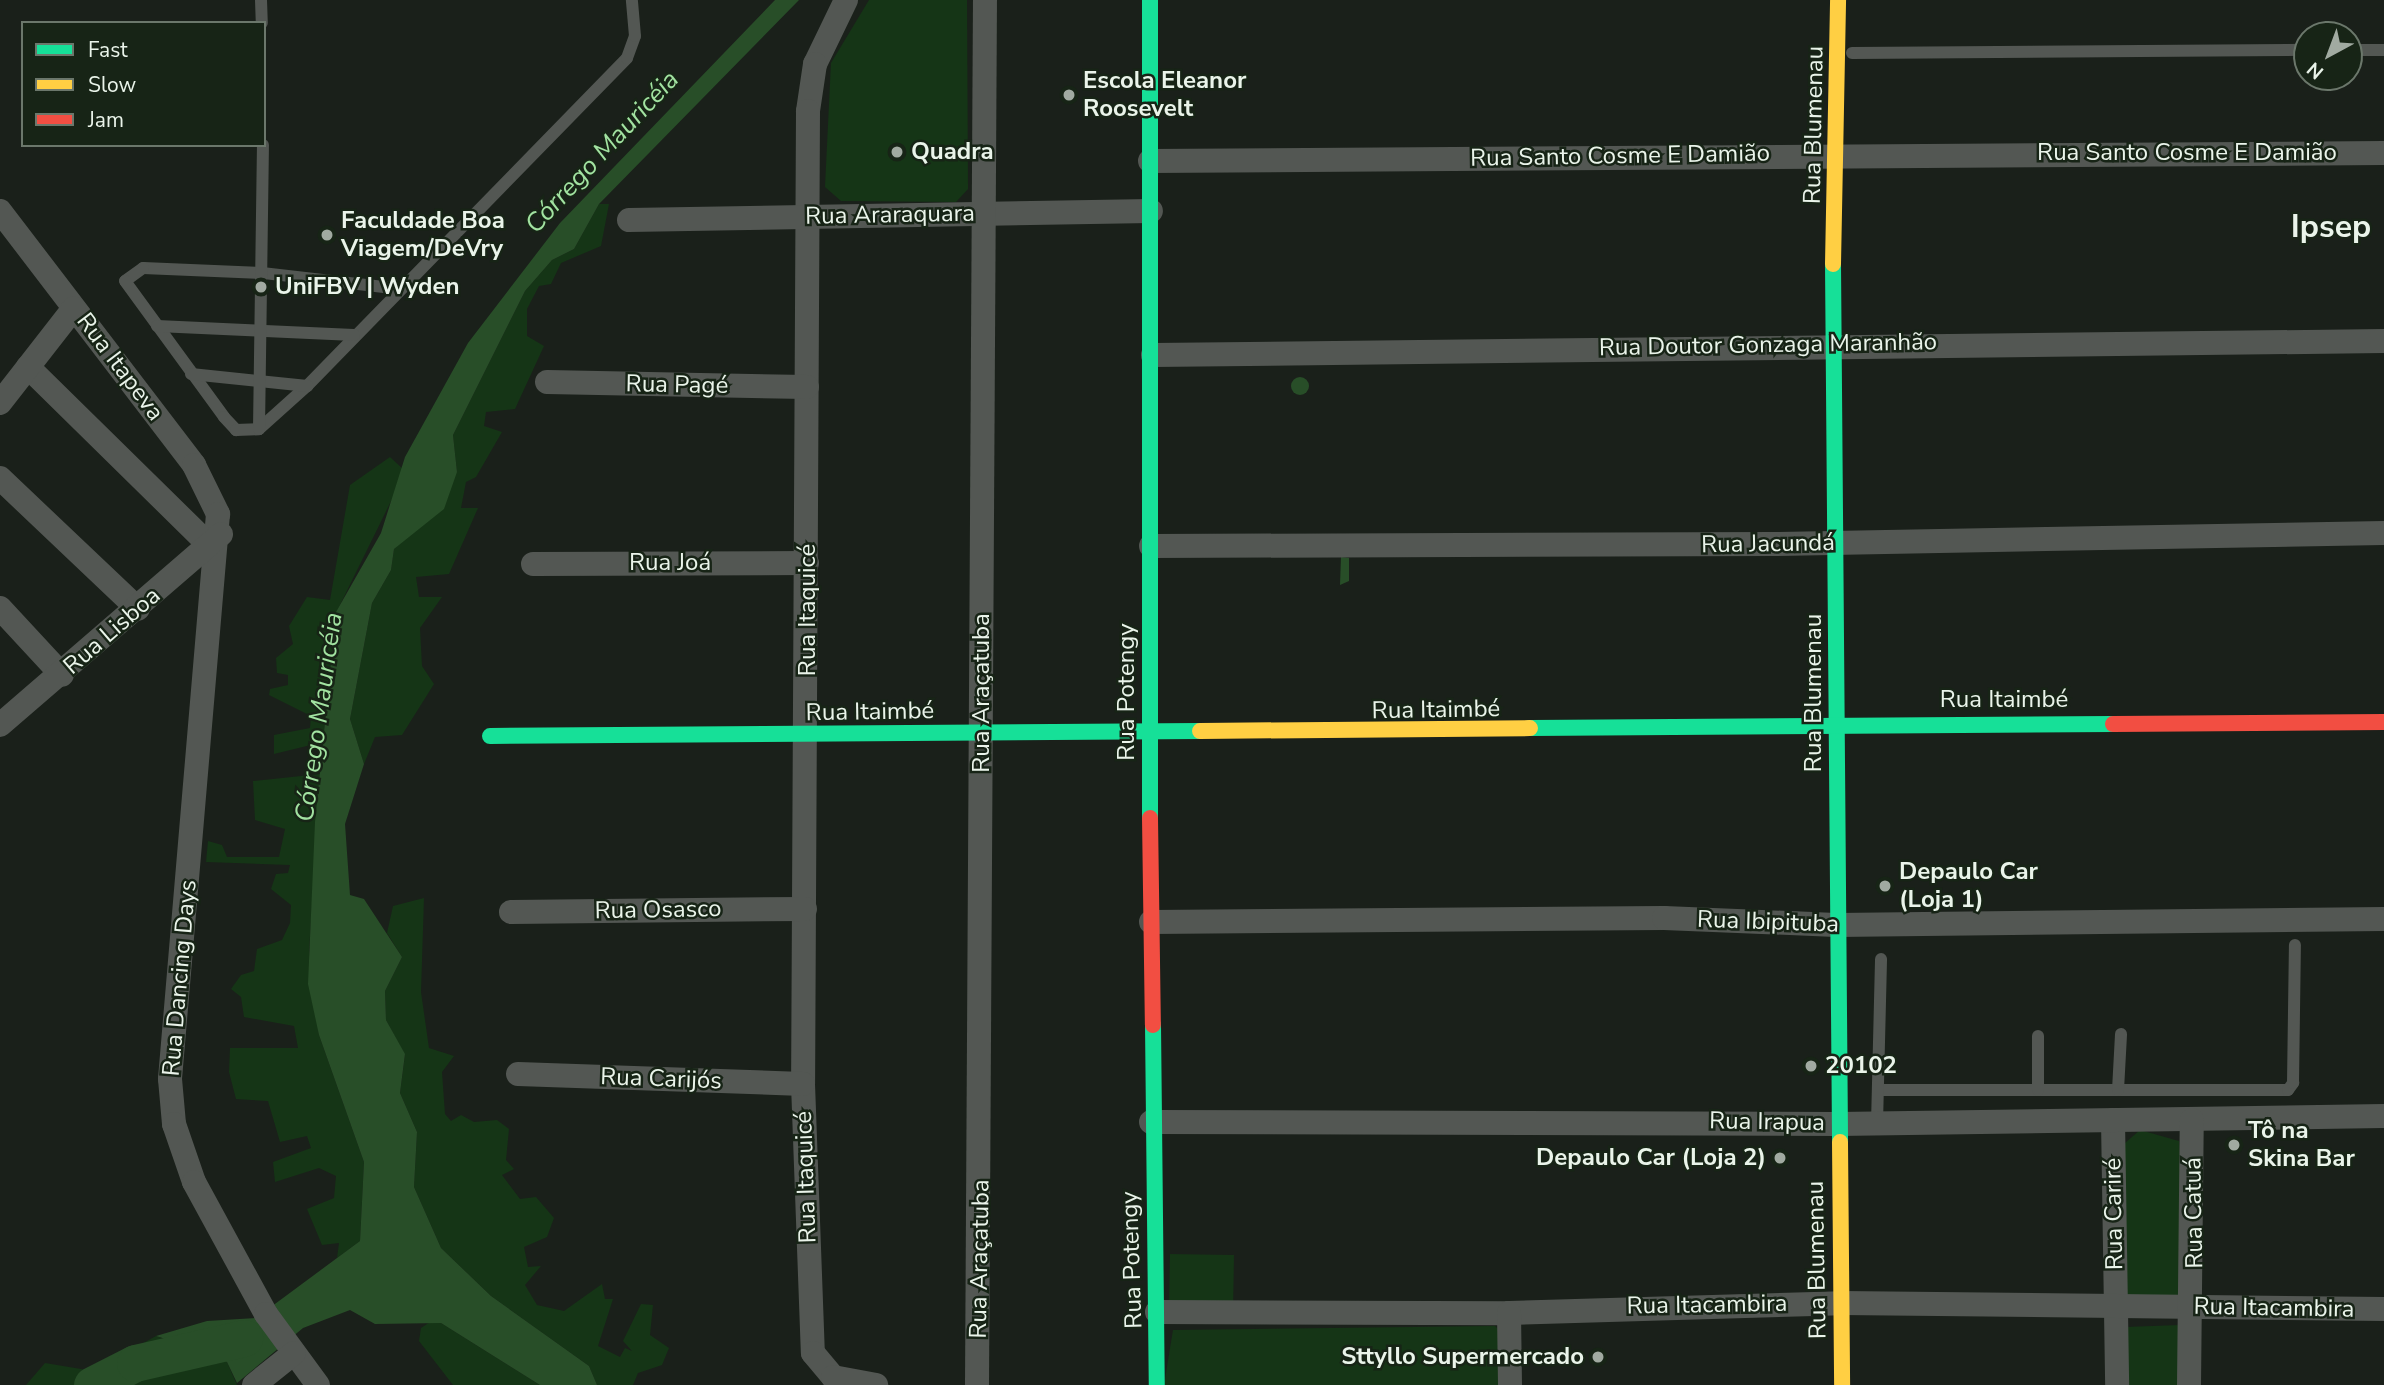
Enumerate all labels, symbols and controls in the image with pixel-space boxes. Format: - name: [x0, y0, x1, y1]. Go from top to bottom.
- legend: [21, 21, 266, 147]
- north arrow: [2293, 21, 2363, 91]
- text: Fast: [88, 36, 128, 64]
- street label: Rua Blumenau: [1798, 46, 1830, 204]
- text: N: [2302, 56, 2329, 85]
- water label: Córrego Mauricéia: [519, 64, 685, 240]
- place label: Escola Eleanor Roosevelt: [1083, 67, 1246, 123]
- text: Slow: [88, 71, 136, 99]
- marker: Escola Eleanor Roosevelt: [1061, 87, 1077, 103]
- text: Jam: [88, 106, 124, 134]
- place label: Quadra: [911, 138, 994, 166]
- street label: Rua Santo Cosme E Damião: [1470, 139, 1770, 173]
- street label: Rua Santo Cosme E Damião: [2037, 139, 2337, 167]
- marker: Quadra: [889, 144, 905, 160]
- street label: Rua Araraquara: [805, 199, 975, 231]
- place label: Faculdade Boa Viagem/DeVry: [341, 207, 505, 263]
- district label: Ipsep: [2291, 208, 2371, 246]
- marker: Faculdade Boa Viagem/DeVry: [319, 227, 335, 243]
- place label: UniFBV | Wyden: [275, 273, 459, 301]
- marker: UniFBV | Wyden: [253, 279, 269, 295]
- street label: Rua Itapeva: [70, 308, 170, 426]
- street label: Rua Doutor Gonzaga Maranhão: [1599, 328, 1937, 362]
- street label: Rua Pagé: [625, 370, 729, 400]
- street label: Rua Jacundá: [1701, 528, 1835, 560]
- street label: Rua Itaquicé: [794, 544, 822, 676]
- street label: Rua Joá: [629, 549, 711, 577]
- street label: Rua Lisboa: [58, 581, 166, 681]
- water label: Córrego Mauricéia: [289, 610, 349, 824]
- street label: Rua Araçatuba: [968, 613, 996, 773]
- street label: Rua Blumenau: [1800, 614, 1828, 772]
- street label: Rua Potengy: [1113, 623, 1141, 761]
- street label: Rua Itaimbé: [1940, 686, 2068, 714]
- street label: Rua Itaimbé: [1371, 694, 1501, 726]
- street label: Rua Itaimbé: [805, 696, 935, 728]
- place label: Depaulo Car (Loja 1): [1899, 858, 2038, 914]
- marker: Depaulo Car (Loja 1): [1877, 878, 1893, 894]
- street label: Rua Dancing Days: [157, 879, 203, 1077]
- street label: Rua Osasco: [594, 894, 722, 926]
- street label: Rua Ibipituba: [1696, 905, 1840, 939]
- place label: 20102: [1825, 1052, 1897, 1080]
- marker: 20102: [1803, 1058, 1819, 1074]
- street label: Rua Carijós: [600, 1062, 722, 1096]
- street label: Rua Irapua: [1709, 1107, 1825, 1137]
- street label: Rua Itaquicé: [789, 1110, 823, 1244]
- place label: Tô na Skina Bar: [2248, 1117, 2355, 1173]
- marker: Tô na Skina Bar: [2226, 1137, 2242, 1153]
- place label: Depaulo Car (Loja 2): [1536, 1144, 1766, 1172]
- marker: Depaulo Car (Loja 2): [1772, 1150, 1788, 1166]
- street label: Rua Catuá: [2179, 1157, 2209, 1269]
- street label: Rua Cariré: [2099, 1158, 2129, 1270]
- street label: Rua Araçatuba: [964, 1179, 996, 1339]
- street label: Rua Blumenau: [1801, 1181, 1833, 1339]
- street label: Rua Potengy: [1115, 1191, 1149, 1329]
- street label: Rua Itacambira: [1626, 1289, 1788, 1321]
- street label: Rua Itacambira: [2193, 1292, 2355, 1324]
- place label: Sttyllo Supermercado: [1341, 1343, 1584, 1371]
- marker: Sttyllo Supermercado: [1590, 1349, 1606, 1365]

